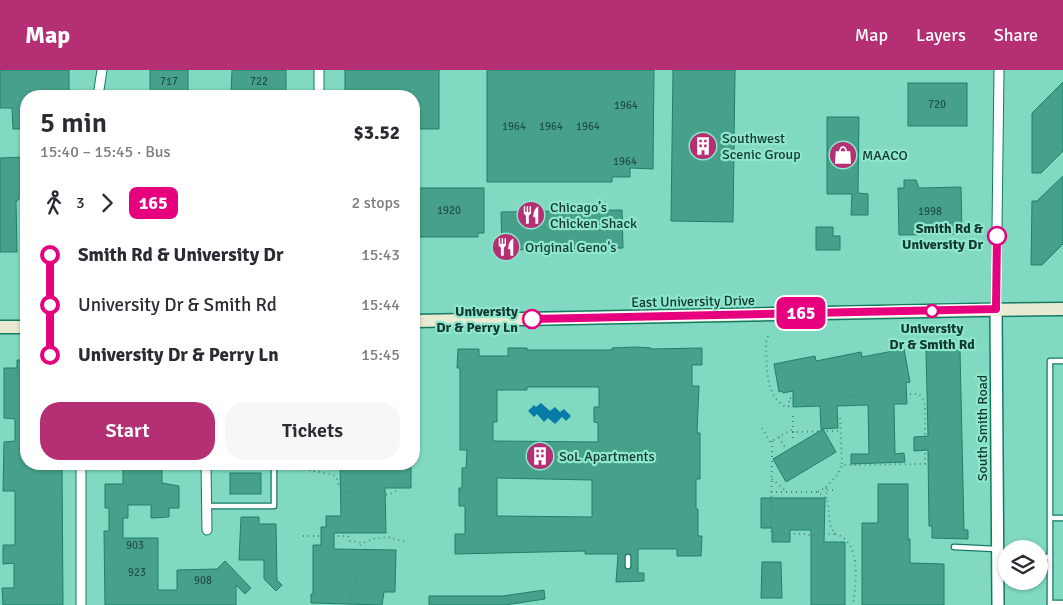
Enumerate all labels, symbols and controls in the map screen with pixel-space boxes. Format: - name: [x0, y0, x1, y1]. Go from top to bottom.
- text: Map: [25, 20, 70, 50]
- text: Map: [855, 24, 888, 46]
- text: Layers: [916, 24, 966, 46]
- text: Share: [994, 24, 1038, 46]
- house number: 717: [160, 75, 178, 88]
- house number: 722: [250, 75, 268, 88]
- house number: 720: [928, 98, 946, 111]
- house number: 1964: [614, 99, 638, 112]
- text: 5 min: [40, 106, 107, 140]
- house number: 1964: [502, 120, 526, 133]
- house number: 1964: [539, 120, 563, 133]
- house number: 1964: [576, 120, 600, 133]
- text: $3.52: [354, 121, 400, 145]
- place label: Southwest Scenic Group: [722, 130, 801, 163]
- building icon: Southwest Scenic Group: [688, 131, 718, 161]
- shop icon: MAACO: [828, 140, 858, 170]
- text: 15:40 – 15:45 · Bus: [40, 142, 171, 162]
- place label: MAACO: [862, 147, 908, 164]
- house number: 1964: [613, 155, 637, 168]
- icon: walk: [40, 189, 68, 217]
- icon: forward: [93, 189, 121, 217]
- text: 165: [139, 192, 168, 214]
- text: 3: [76, 193, 85, 213]
- text: 2 stops: [352, 193, 400, 213]
- place label: Chicago’s Chicken Shack: [550, 199, 637, 232]
- restaurant icon: Chicago’s Chicken Shack: [516, 200, 546, 230]
- house number: 1920: [437, 204, 461, 217]
- house number: 1998: [918, 205, 942, 218]
- place label: Smith Rd & University Dr: [902, 220, 984, 253]
- marker: Smith Rd & University Dr: [987, 226, 1007, 246]
- restaurant icon: Original Geno's: [491, 232, 521, 262]
- place label: Original Geno's: [525, 239, 616, 256]
- text: Smith Rd & University Dr: [78, 243, 283, 267]
- text: 15:43: [361, 245, 400, 265]
- street label: East University Drive: [631, 292, 755, 311]
- text: University Dr & Smith Rd: [78, 293, 277, 317]
- text: 15:44: [361, 295, 400, 315]
- line badge: 165: [772, 297, 830, 329]
- text: 165: [786, 302, 816, 324]
- place label: University Dr & Perry Ln: [436, 303, 518, 336]
- marker: University Dr & Smith Rd: [925, 304, 939, 318]
- marker: University Dr & Perry Ln: [522, 309, 542, 329]
- place label: University Dr & Smith Rd: [889, 320, 975, 353]
- text: University Dr & Perry Ln: [78, 343, 279, 367]
- text: 15:45: [361, 345, 400, 365]
- street label: South Smith Road: [974, 375, 991, 481]
- button: Start: [40, 402, 215, 460]
- button: Tickets: [225, 402, 400, 460]
- building icon: SoL Apartments: [525, 441, 555, 471]
- place label: SoL Apartments: [559, 448, 655, 465]
- house number: 903: [126, 539, 144, 552]
- map controls: [998, 540, 1048, 590]
- button: layers: [998, 540, 1048, 590]
- house number: 923: [128, 566, 146, 579]
- house number: 908: [194, 574, 212, 587]

